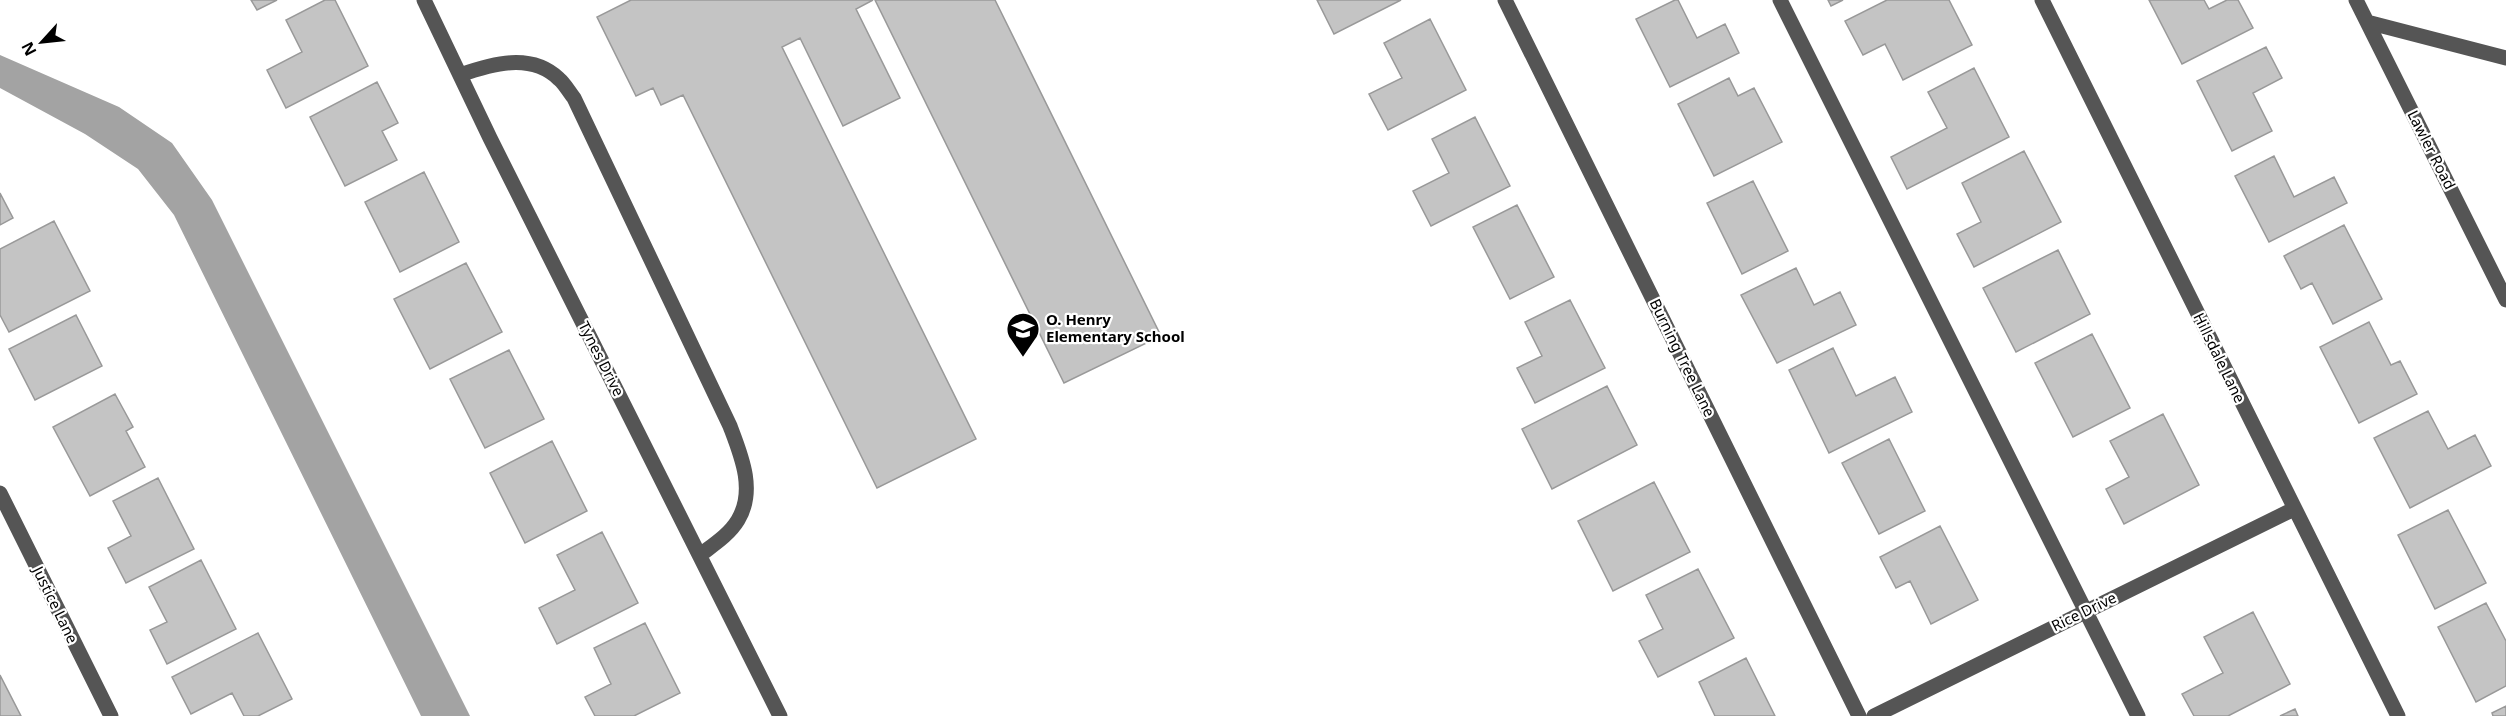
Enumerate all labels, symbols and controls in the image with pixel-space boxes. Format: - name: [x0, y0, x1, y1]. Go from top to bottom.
- north arrow: [12, 12, 72, 72]
- text: N: [16, 38, 41, 60]
- street label: Lawler Road: [2403, 106, 2460, 193]
- street label: Burning Tree Lane: [1646, 295, 1720, 420]
- place label: O. Henry Elementary School: [1046, 309, 1185, 346]
- street label: Hillsdale Lane: [2189, 309, 2250, 406]
- school or university icon: O. Henry Elementary School: [1005, 311, 1041, 358]
- street label: Tynes Drive: [574, 318, 629, 399]
- street label: Justice Lane: [28, 561, 83, 646]
- street label: Rice Drive: [2048, 587, 2119, 635]

